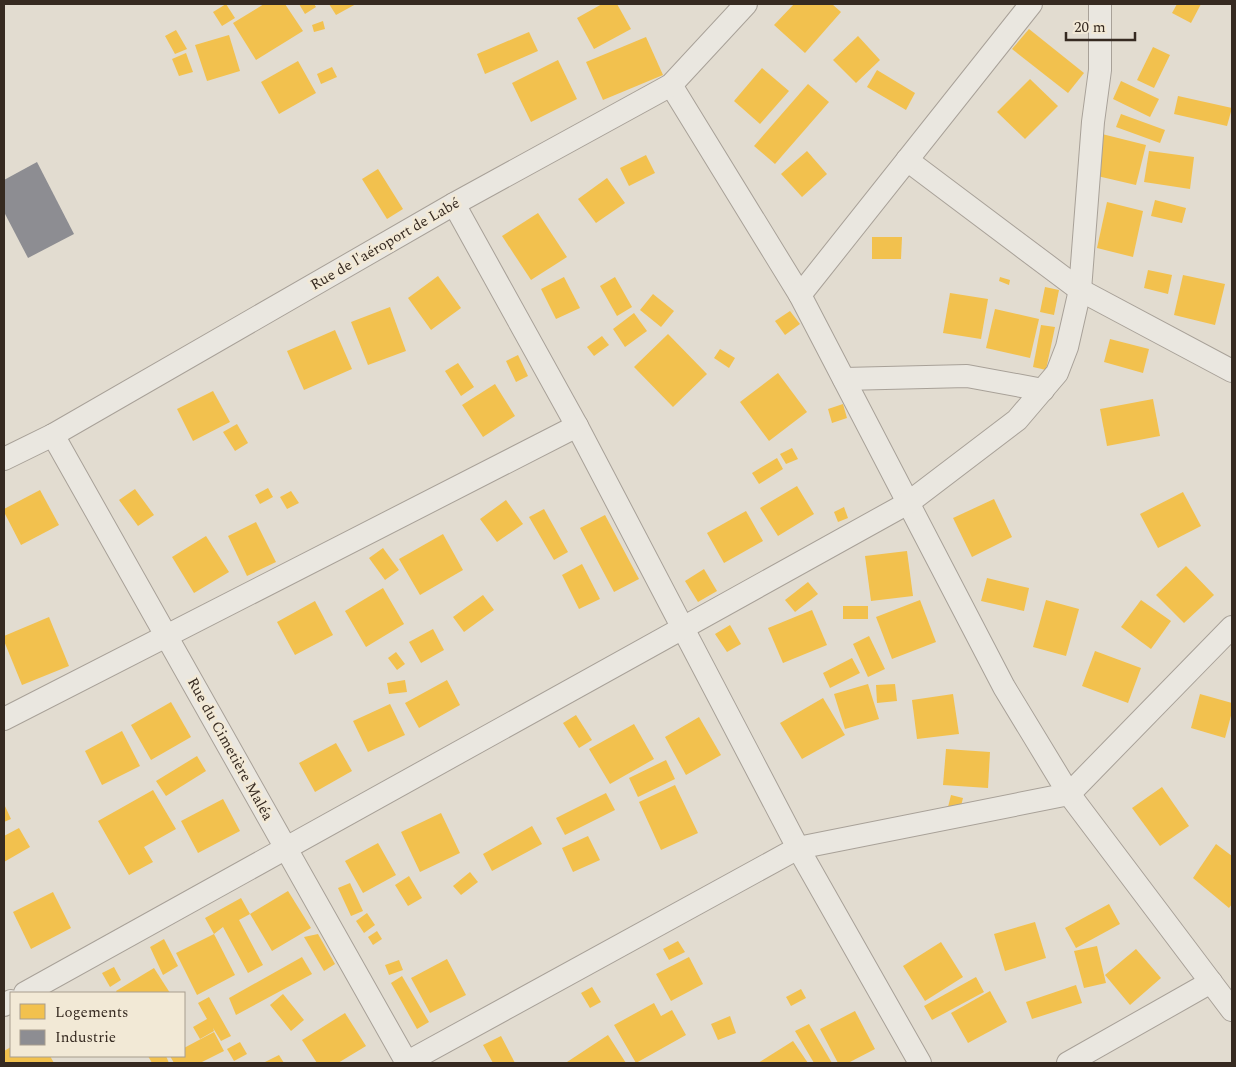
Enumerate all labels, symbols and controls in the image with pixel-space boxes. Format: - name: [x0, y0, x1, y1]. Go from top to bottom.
- scale bar: [1066, 10, 1135, 42]
- text: 20 m: [1074, 16, 1106, 39]
- street label: Rue de l'aéroport de Labé: [306, 192, 464, 296]
- street label: Rue du Cimetière Maléa: [181, 673, 279, 825]
- legend: [10, 992, 185, 1057]
- text: Logements: [55, 1001, 129, 1024]
- text: Industrie: [55, 1026, 116, 1049]

